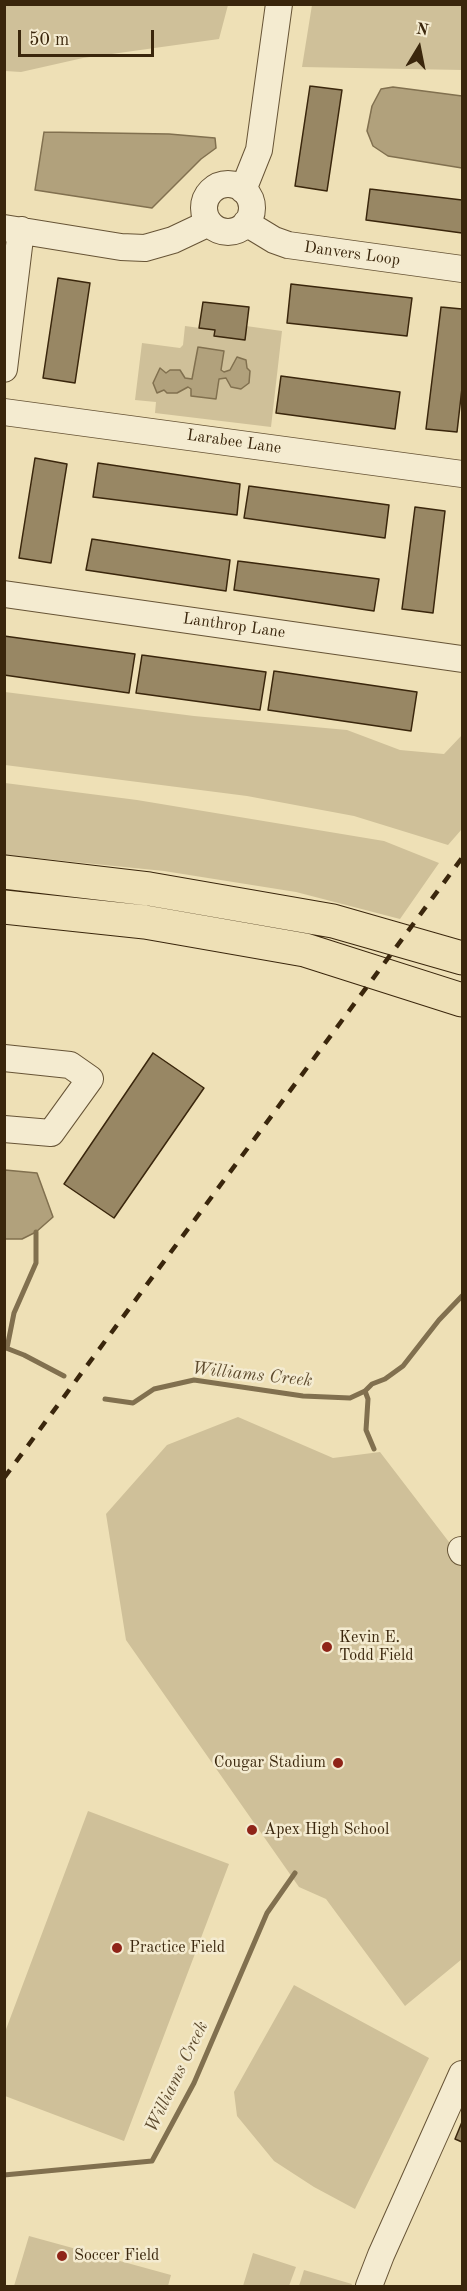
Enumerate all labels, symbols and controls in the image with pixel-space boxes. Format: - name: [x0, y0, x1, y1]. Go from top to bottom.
- scale bar: [21, 18, 158, 56]
- north arrow: [389, 18, 449, 78]
- text: N: [415, 21, 430, 39]
- text: 50 m: [29, 31, 69, 49]
- street label: Danvers Loop: [303, 238, 401, 270]
- street label: Larabee Lane: [186, 426, 282, 458]
- street label: Lanthrop Lane: [181, 609, 287, 643]
- water label: Williams Creek: [190, 1358, 314, 1392]
- place label: Kevin E. Todd Field: [339, 1628, 414, 1666]
- marker: Kevin E. Todd Field: [320, 1640, 334, 1654]
- place label: Cougar Stadium: [214, 1753, 326, 1773]
- marker: Cougar Stadium: [331, 1756, 345, 1770]
- place label: Apex High School: [264, 1820, 389, 1840]
- marker: Apex High School: [245, 1823, 259, 1837]
- place label: Practice Field: [129, 1938, 225, 1958]
- marker: Practice Field: [110, 1941, 124, 1955]
- water label: Williams Creek: [141, 2018, 213, 2136]
- place label: Soccer Field: [74, 2246, 159, 2266]
- marker: Soccer Field: [55, 2249, 69, 2263]

